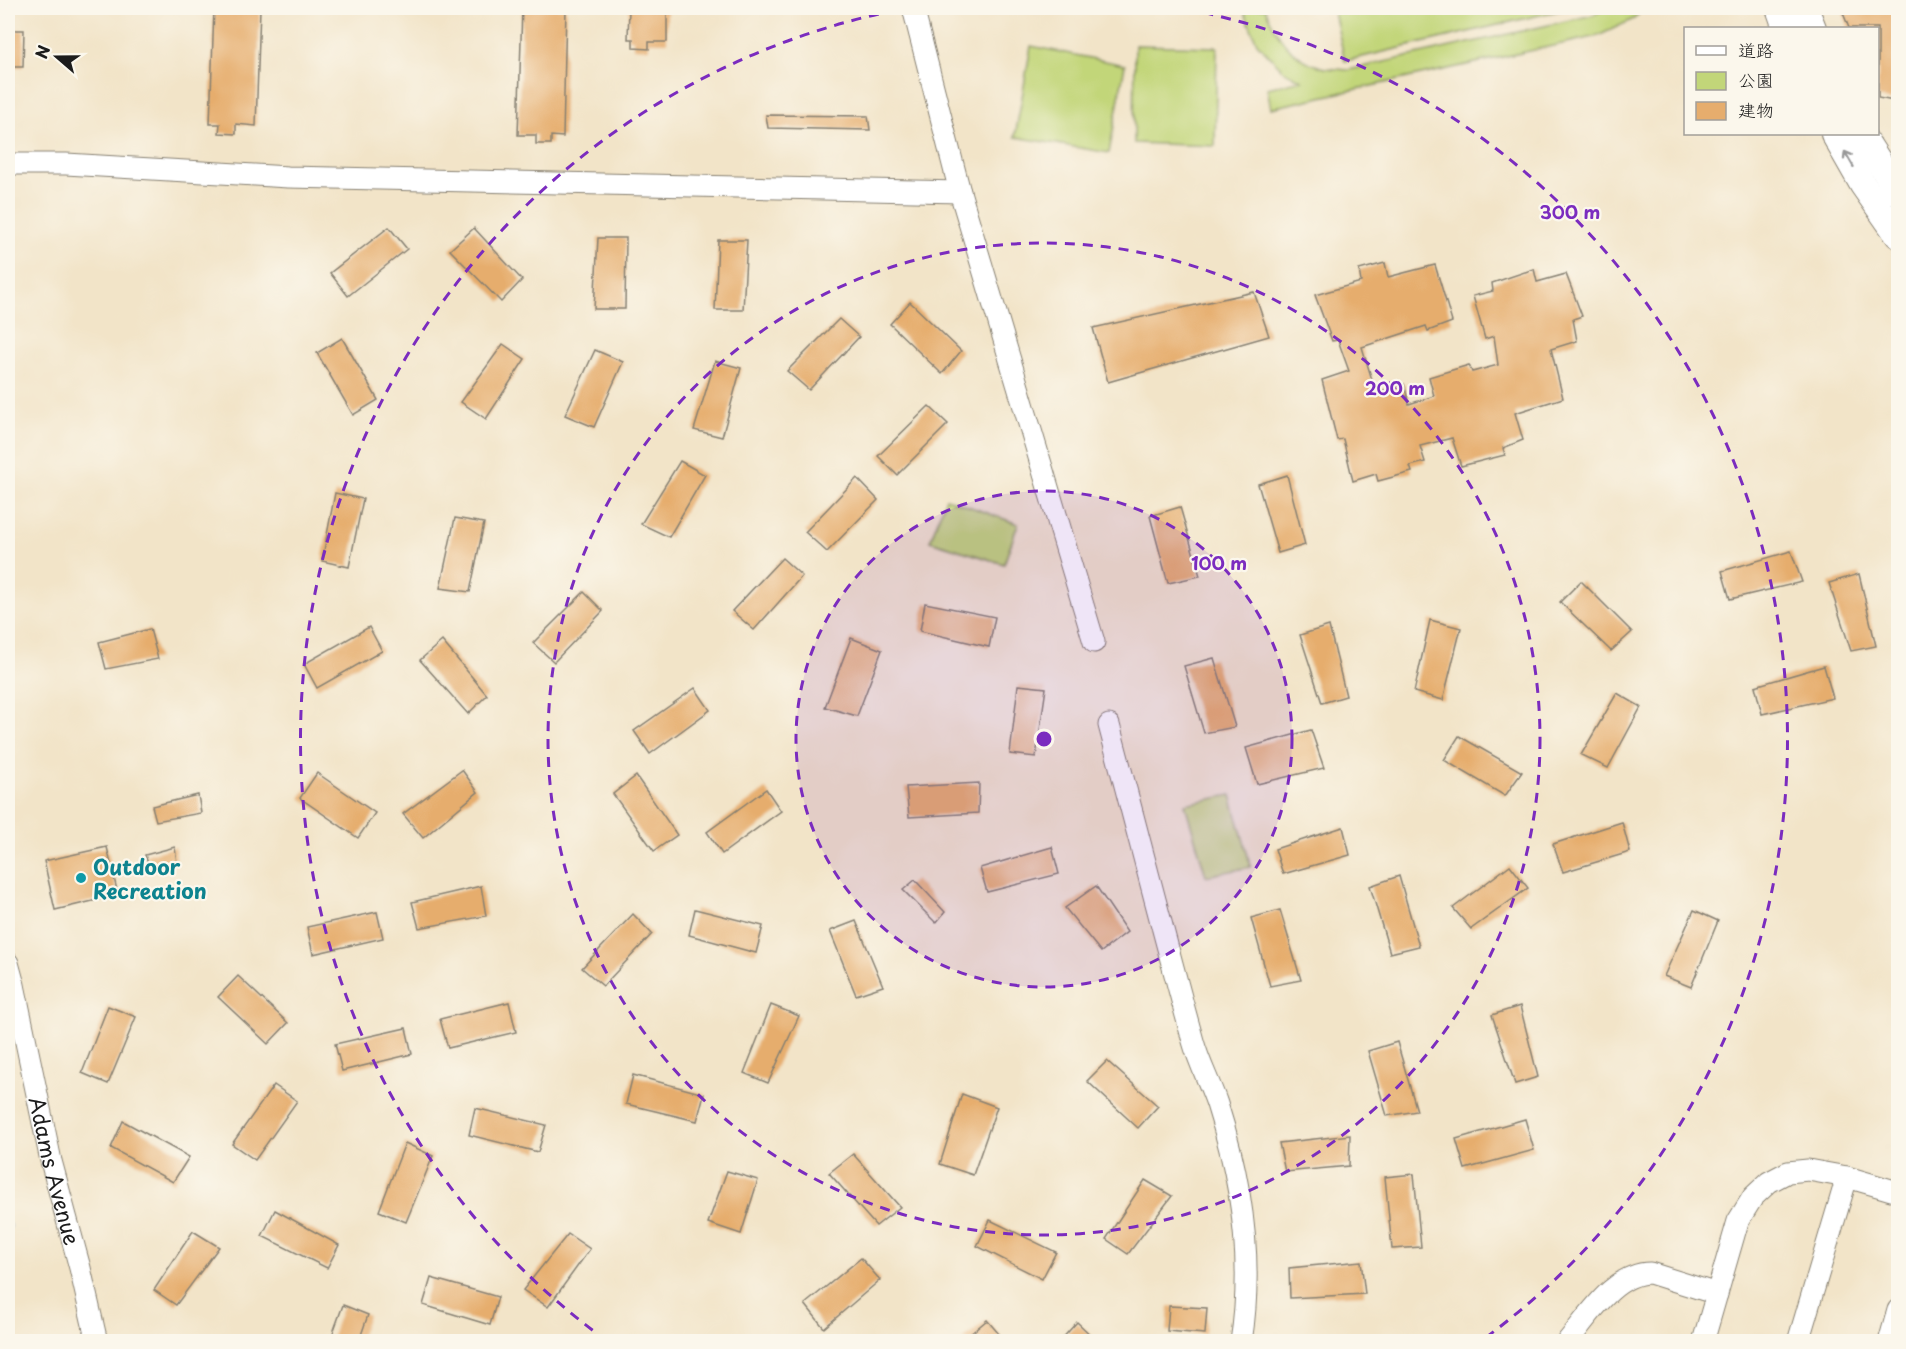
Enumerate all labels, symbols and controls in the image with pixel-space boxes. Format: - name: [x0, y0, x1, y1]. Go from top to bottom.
- north arrow: [27, 27, 87, 87]
- legend: [1684, 27, 1879, 135]
- text: 道路: [1738, 36, 1774, 63]
- text: N: [29, 41, 55, 62]
- text: 公園: [1738, 66, 1774, 93]
- text: 建物: [1738, 96, 1774, 123]
- one-way arrow: [1842, 151, 1854, 168]
- text: 300 m: [1540, 198, 1600, 225]
- text: 200 m: [1365, 374, 1425, 401]
- text: 100 m: [1191, 549, 1247, 576]
- centre of rings: [1034, 729, 1054, 749]
- place label: Outdoor Recreation: [93, 850, 207, 906]
- marker: Outdoor Recreation: [74, 871, 88, 885]
- street label: Adams Avenue: [22, 1094, 89, 1248]

